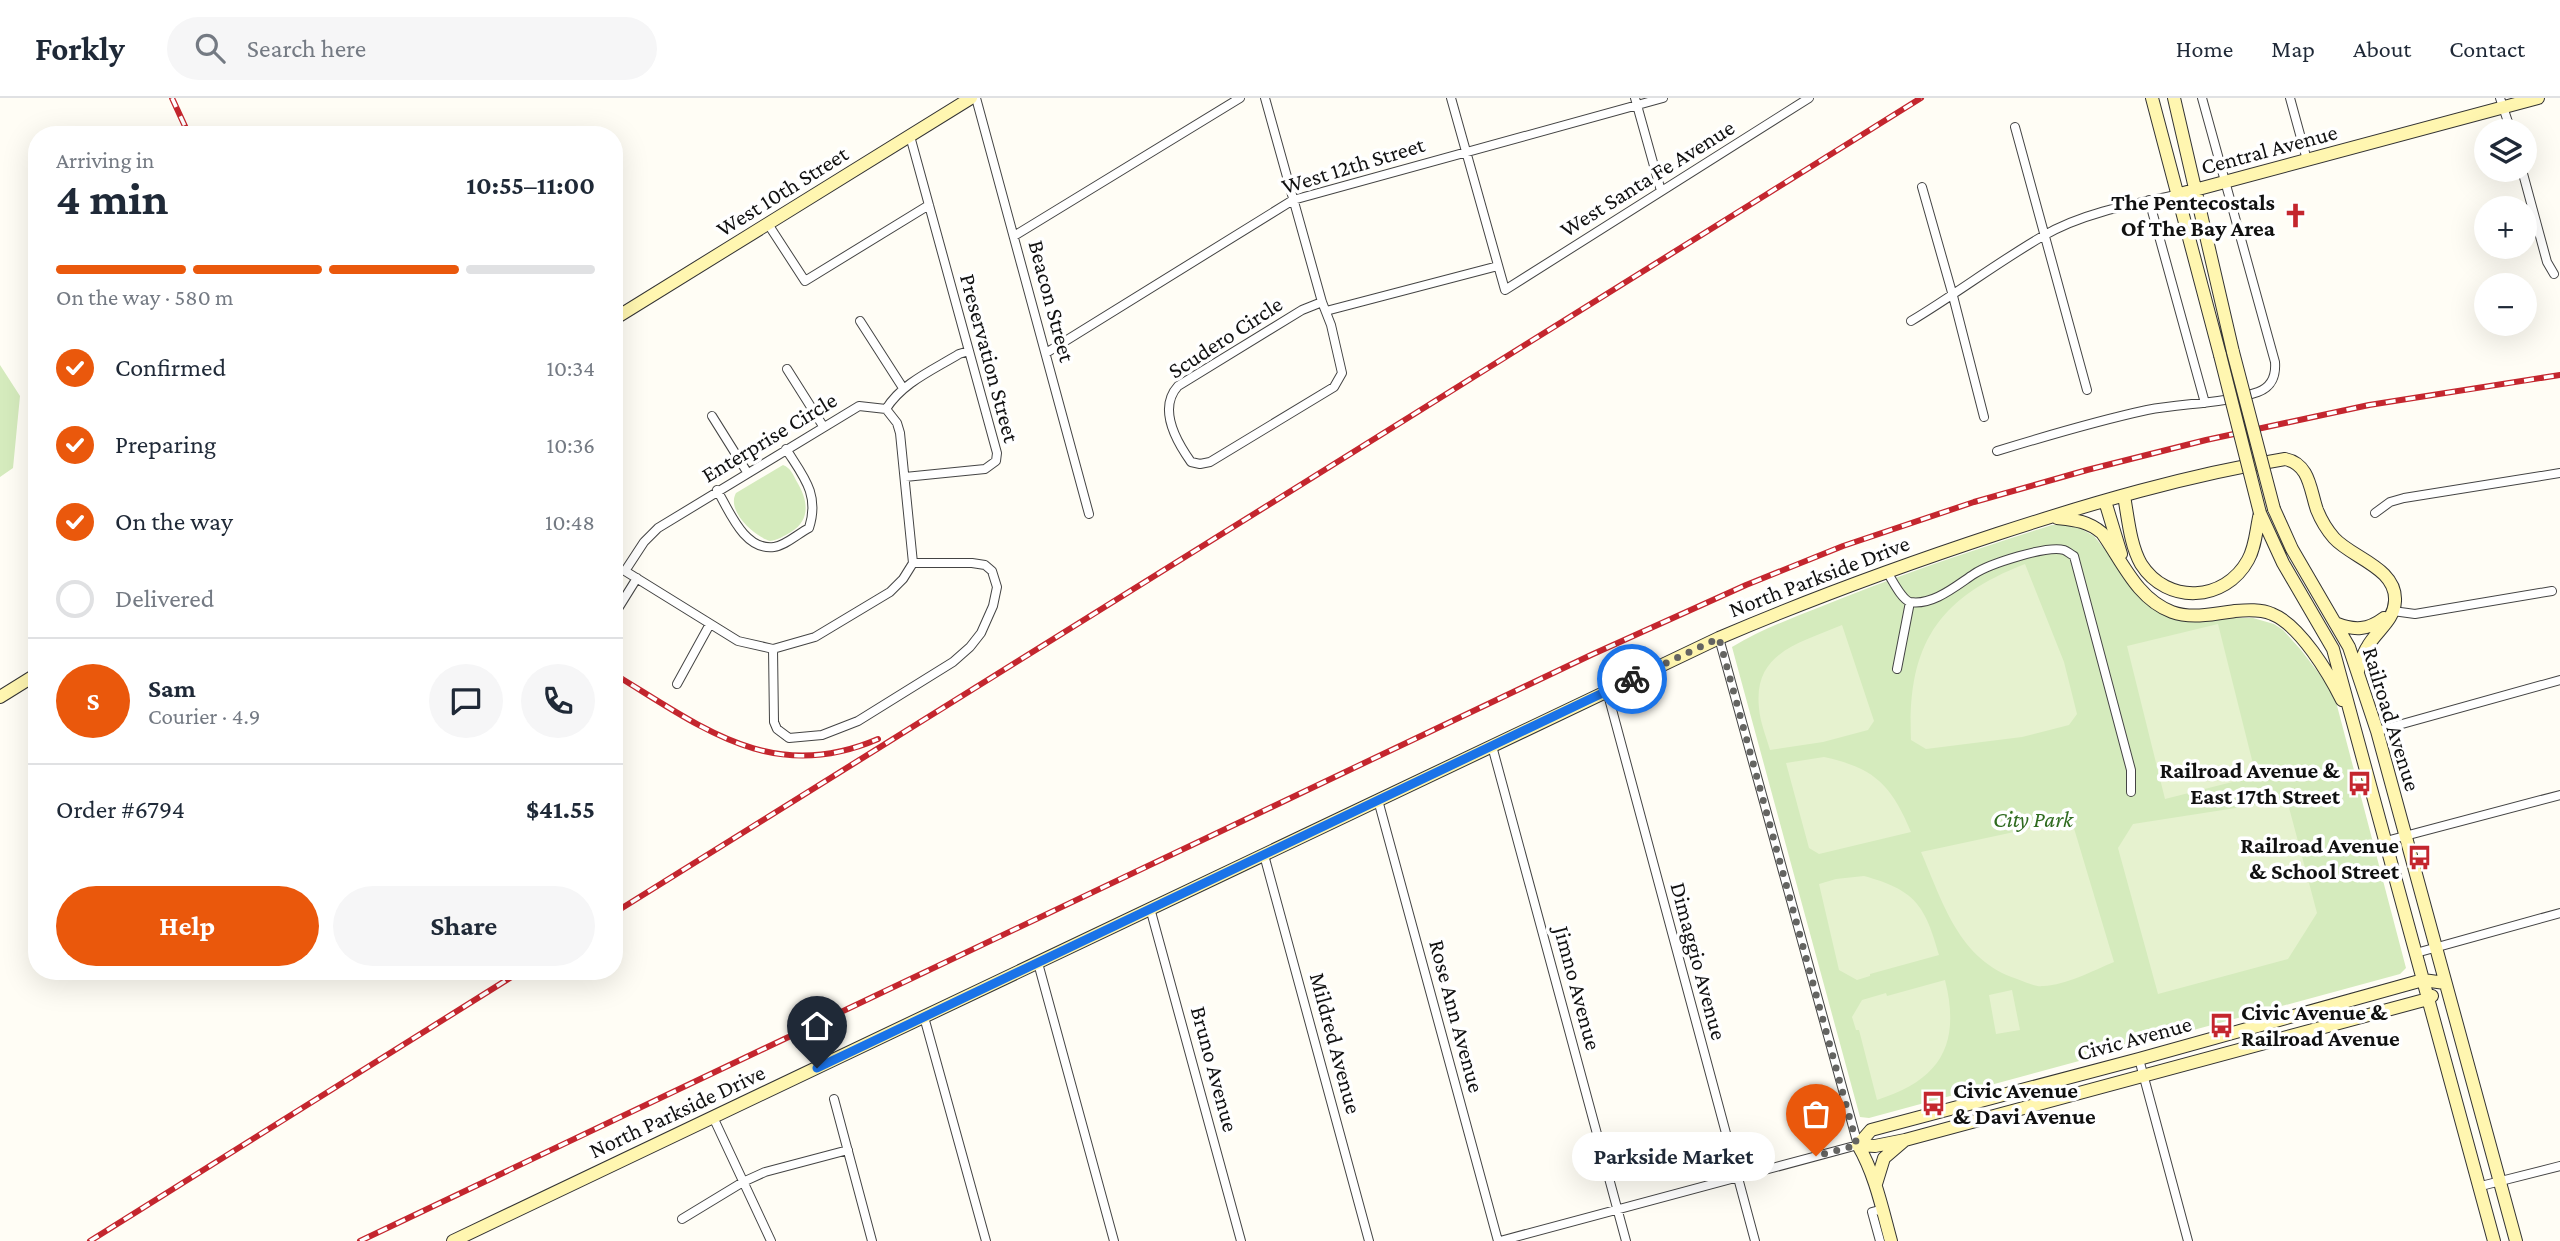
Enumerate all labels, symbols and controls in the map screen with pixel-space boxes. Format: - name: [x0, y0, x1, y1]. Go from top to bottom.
- search box: [167, 17, 657, 80]
- icon: search: [191, 29, 229, 67]
- text: Forkly: [35, 30, 125, 67]
- text: Search here: [247, 34, 366, 63]
- text: Home: [2176, 35, 2233, 62]
- text: Map: [2271, 35, 2315, 62]
- text: About: [2353, 35, 2411, 62]
- text: Contact: [2449, 35, 2525, 62]
- street label: West Santa Fe Avenue: [1555, 114, 1739, 242]
- street label: Central Avenue: [2198, 118, 2340, 180]
- map controls: [2474, 119, 2537, 336]
- button: layers: [2474, 119, 2537, 182]
- street label: West 12th Street: [1278, 131, 1428, 199]
- street label: West 10th Street: [711, 140, 853, 242]
- text: Arriving in: [56, 147, 154, 173]
- text: 10:55–11:00: [466, 171, 595, 200]
- text: 4 min: [56, 173, 168, 224]
- place label: The Pentecostals Of The Bay Area: [2111, 189, 2276, 241]
- button: +: [2474, 196, 2537, 259]
- church icon: The Pentecostals Of The Bay Area: [2281, 201, 2309, 229]
- street label: Beacon Street: [1023, 237, 1081, 365]
- street label: Preservation Street: [955, 271, 1025, 445]
- button: −: [2474, 273, 2537, 336]
- text: On the way · 580 m: [56, 284, 234, 310]
- street label: Scudero Circle: [1163, 290, 1287, 384]
- icon: check: [56, 349, 94, 387]
- text: Confirmed: [115, 353, 226, 382]
- text: 10:34: [546, 355, 595, 381]
- street label: Enterprise Circle: [697, 386, 841, 488]
- icon: check: [56, 426, 94, 464]
- text: Preparing: [115, 430, 216, 459]
- text: 10:36: [547, 432, 595, 458]
- icon: check: [56, 503, 94, 541]
- text: On the way: [115, 507, 233, 536]
- text: 10:48: [545, 509, 595, 535]
- street label: North Parkside Drive: [1725, 530, 1913, 622]
- text: Delivered: [115, 584, 214, 613]
- courier: [1597, 644, 1667, 714]
- street label: Railroad Avenue: [2358, 644, 2426, 794]
- icon: bike: [1613, 660, 1651, 698]
- button: chat: [429, 664, 503, 738]
- button: phone: [521, 664, 595, 738]
- text: Sam: [148, 674, 196, 703]
- text: S: [87, 687, 100, 716]
- text: Courier · 4.9: [148, 703, 260, 729]
- place label: Railroad Avenue & East 17th Street: [2160, 757, 2341, 809]
- bus stop icon: Railroad Avenue & East 17th Street: [2346, 769, 2374, 797]
- text: Order #6794: [56, 795, 185, 824]
- text: $41.55: [526, 795, 595, 824]
- park label: City Park: [1993, 806, 2074, 832]
- place label: Railroad Avenue & School Street: [2240, 832, 2400, 884]
- bus stop icon: Railroad Avenue & School Street: [2405, 844, 2433, 872]
- street label: Dimaggio Avenue: [1665, 879, 1733, 1043]
- button: Help: [56, 886, 319, 966]
- button: Share: [333, 886, 595, 966]
- street label: Jimno Avenue: [1548, 921, 1607, 1053]
- street label: Rose Ann Avenue: [1424, 937, 1490, 1095]
- street label: Mildred Avenue: [1305, 970, 1367, 1116]
- pin: [787, 996, 847, 1068]
- place label: Civic Avenue & Railroad Avenue: [2241, 999, 2400, 1051]
- street label: Bruno Avenue: [1186, 1003, 1244, 1135]
- icon: home: [798, 1007, 836, 1045]
- street label: Civic Avenue: [2074, 1010, 2194, 1066]
- bus stop icon: Civic Avenue & Railroad Avenue: [2207, 1011, 2235, 1039]
- street label: North Parkside Drive: [585, 1059, 769, 1163]
- place label: Civic Avenue & Davi Avenue: [1953, 1077, 2096, 1129]
- pin: [1786, 1084, 1846, 1156]
- bus stop icon: Civic Avenue & Davi Avenue: [1919, 1089, 1947, 1117]
- icon: bag: [1797, 1095, 1835, 1133]
- callout: Parkside Market: [1571, 1132, 1774, 1180]
- text: Parkside Market: [1593, 1143, 1754, 1169]

